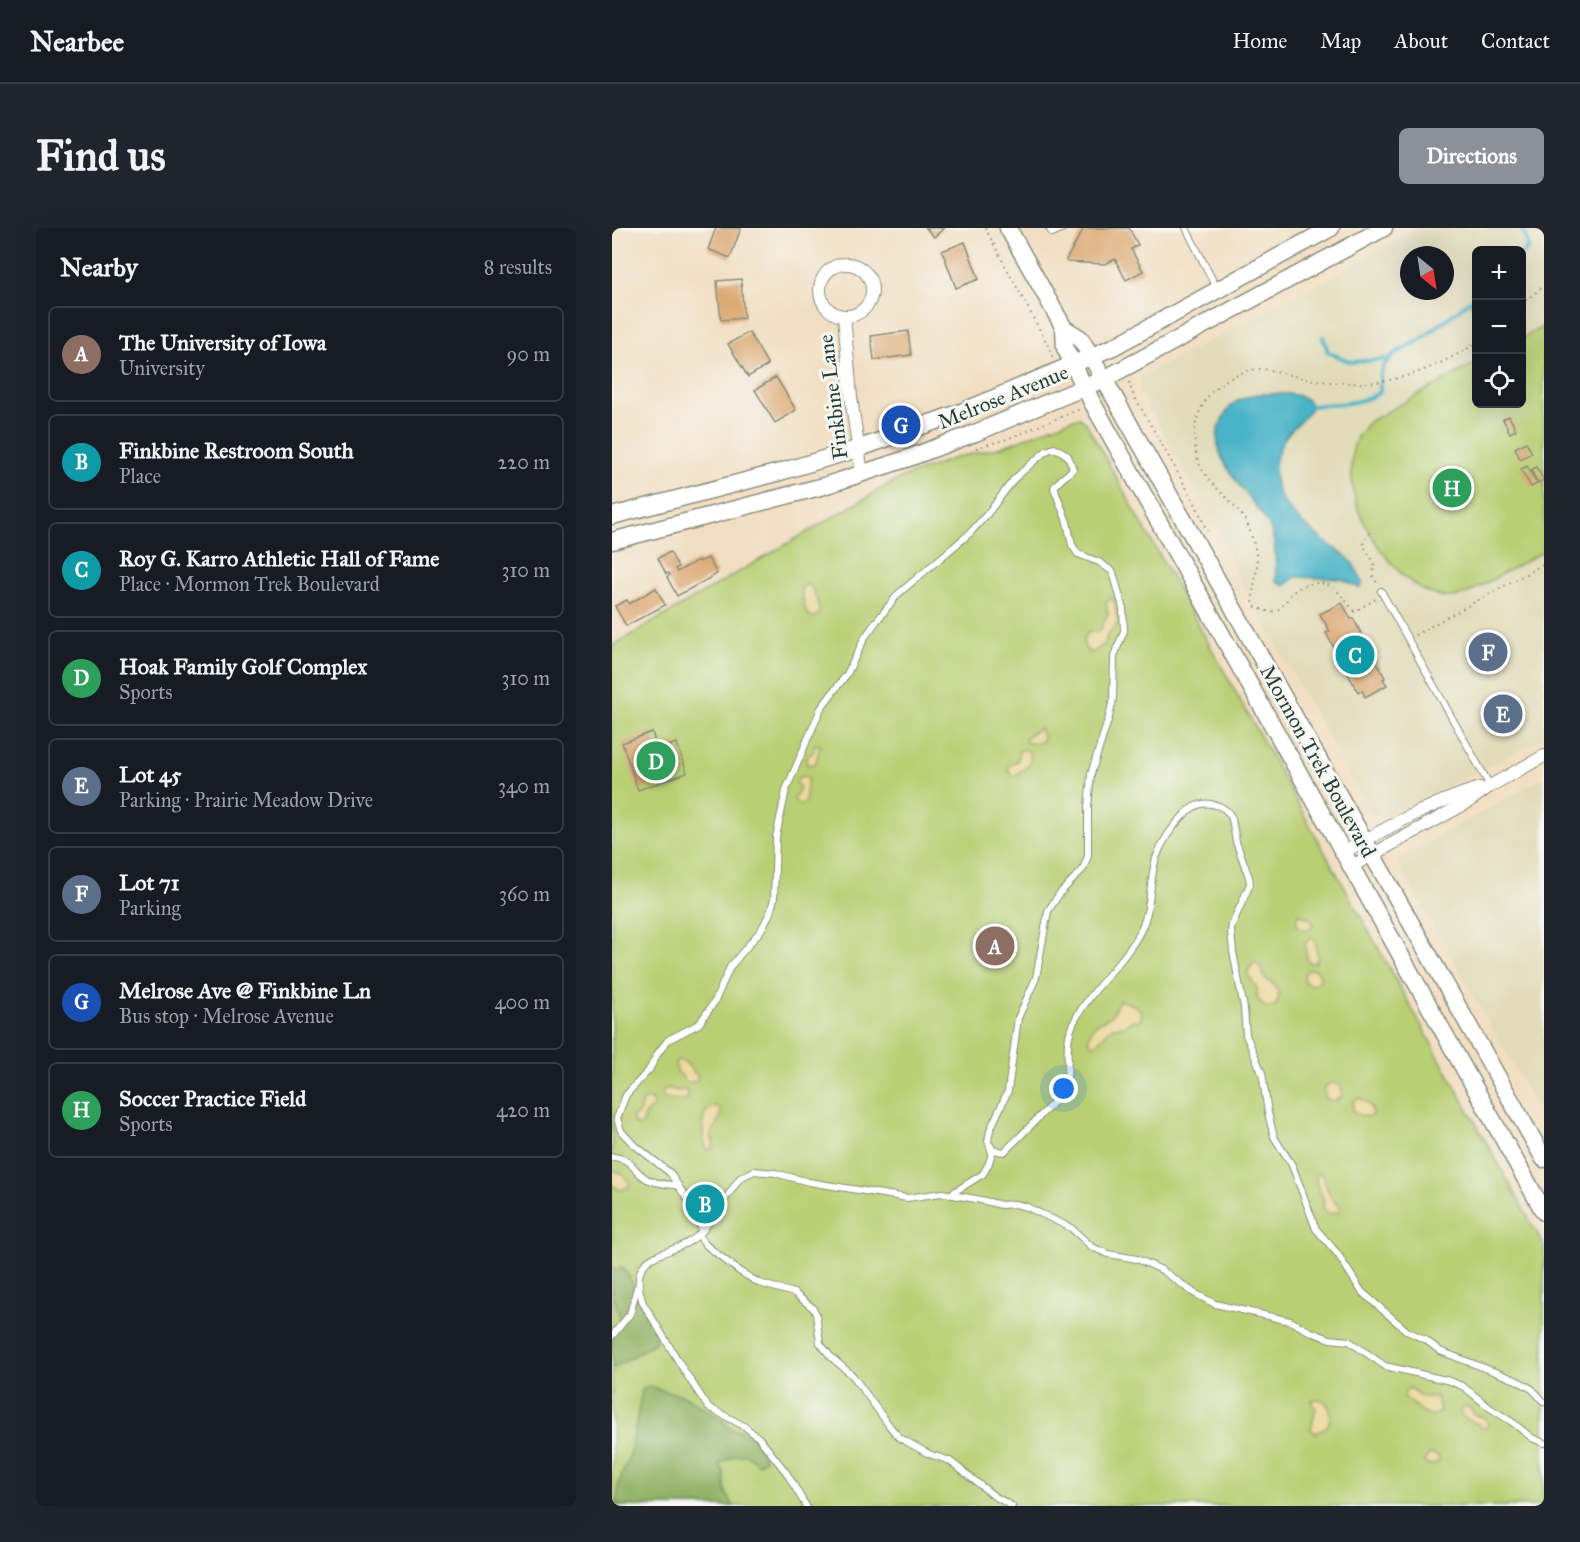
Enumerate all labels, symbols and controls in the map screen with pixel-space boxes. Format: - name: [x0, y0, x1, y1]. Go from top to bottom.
- text: Nearbee: [30, 24, 124, 59]
- text: Home: [1232, 28, 1287, 54]
- text: Map: [1320, 28, 1361, 54]
- text: About: [1394, 28, 1448, 54]
- text: Contact: [1481, 28, 1550, 54]
- button: Directions: [1399, 128, 1544, 184]
- text: Find us: [36, 130, 166, 182]
- north arrow: [1400, 246, 1454, 300]
- map controls: [1472, 246, 1526, 408]
- button: +: [1472, 246, 1526, 300]
- text: Nearby: [60, 251, 138, 283]
- text: 8 results: [484, 255, 552, 279]
- button: −: [1472, 300, 1526, 354]
- text: The University of Iowa: [119, 329, 326, 356]
- street label: Finkbine Lane: [812, 333, 854, 461]
- text: A: [75, 342, 88, 366]
- text: 90 m: [507, 342, 550, 366]
- button: locate: [1472, 354, 1526, 408]
- text: University: [119, 356, 205, 380]
- street label: Melrose Avenue: [934, 359, 1072, 435]
- pin: G: [882, 402, 920, 448]
- text: Finkbine Restroom South: [119, 437, 354, 464]
- text: B: [75, 450, 88, 474]
- text: 220 m: [498, 450, 550, 474]
- text: Place: [119, 464, 161, 488]
- pin: H: [1432, 466, 1472, 510]
- text: Roy G. Karro Athletic Hall of Fame: [119, 545, 439, 572]
- text: C: [75, 558, 88, 582]
- text: 310 m: [501, 558, 550, 582]
- text: Place · Mormon Trek Boulevard: [119, 572, 380, 596]
- pin: F: [1468, 630, 1508, 674]
- pin: C: [1336, 632, 1374, 678]
- text: Hoak Family Golf Complex: [119, 653, 367, 680]
- street label: Mormon Trek Boulevard: [1254, 660, 1382, 862]
- text: D: [74, 666, 89, 690]
- text: 310 m: [501, 666, 550, 690]
- text: Sports: [119, 680, 173, 704]
- pin: E: [1484, 692, 1522, 736]
- pin: D: [636, 738, 675, 784]
- text: Lot 45: [119, 761, 182, 788]
- text: E: [74, 774, 89, 798]
- text: 340 m: [498, 774, 550, 798]
- text: Parking · Prairie Meadow Drive: [119, 788, 373, 812]
- text: Lot 71: [119, 869, 179, 896]
- text: F: [75, 882, 88, 906]
- text: 360 m: [499, 882, 550, 906]
- text: Parking: [119, 896, 181, 920]
- pin: A: [976, 924, 1015, 968]
- text: Melrose Ave @ Finkbine Ln: [119, 977, 371, 1004]
- text: G: [74, 990, 89, 1014]
- text: 400 m: [494, 990, 550, 1014]
- text: Bus stop · Melrose Avenue: [119, 1004, 334, 1028]
- your location: [1049, 1074, 1078, 1103]
- text: Soccer Practice Field: [119, 1085, 306, 1112]
- text: H: [73, 1098, 90, 1122]
- text: 420 m: [496, 1098, 550, 1122]
- text: Sports: [119, 1112, 173, 1136]
- pin: B: [686, 1182, 724, 1226]

